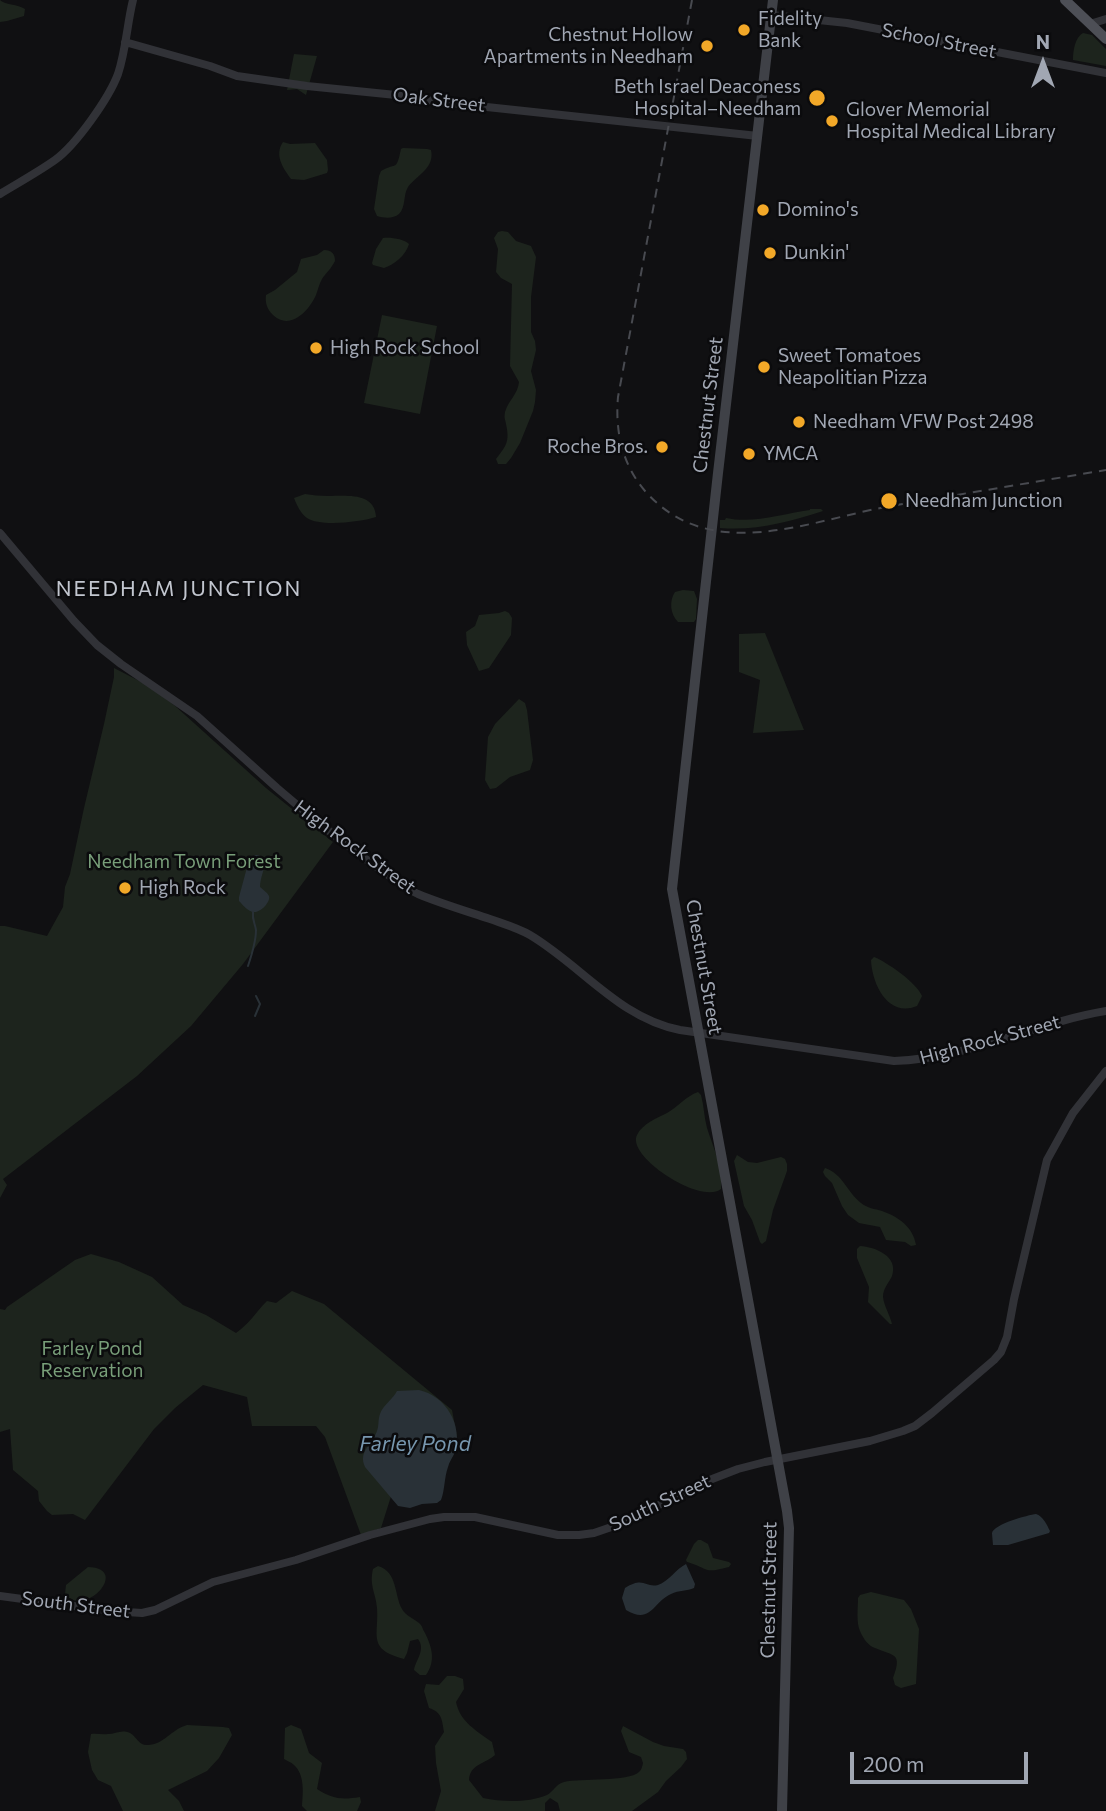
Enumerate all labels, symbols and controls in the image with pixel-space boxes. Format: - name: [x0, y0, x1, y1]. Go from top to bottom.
- place label: Fidelity Bank: [758, 8, 822, 52]
- street label: School Street: [880, 19, 998, 63]
- marker: Fidelity Bank: [736, 22, 752, 38]
- place label: Chestnut Hollow Apartments in Needham: [484, 24, 693, 68]
- north arrow: [1008, 28, 1078, 98]
- text: N: [1036, 30, 1050, 53]
- marker: Chestnut Hollow Apartments in Needham: [699, 38, 715, 54]
- place label: Beth Israel Deaconess Hospital–Needham: [614, 76, 801, 120]
- street label: Oak Street: [391, 83, 487, 117]
- marker: Beth Israel Deaconess Hospital–Needham: [807, 88, 827, 108]
- place label: Glover Memorial Hospital Medical Library: [846, 99, 1056, 143]
- marker: Glover Memorial Hospital Medical Library: [824, 113, 840, 129]
- place label: Domino's: [777, 199, 859, 221]
- marker: Domino's: [755, 202, 771, 218]
- place label: Dunkin': [784, 242, 849, 264]
- marker: Dunkin': [762, 245, 778, 261]
- street label: Chestnut Street: [688, 336, 728, 474]
- place label: High Rock School: [330, 337, 480, 359]
- marker: High Rock School: [308, 340, 324, 356]
- place label: Sweet Tomatoes Neapolitian Pizza: [778, 345, 927, 389]
- marker: Sweet Tomatoes Neapolitian Pizza: [756, 359, 772, 375]
- place label: Needham VFW Post 2498: [813, 411, 1034, 433]
- marker: Needham VFW Post 2498: [791, 414, 807, 430]
- place label: Roche Bros.: [547, 436, 648, 458]
- marker: Roche Bros.: [654, 439, 670, 455]
- place label: YMCA: [763, 443, 818, 465]
- marker: YMCA: [741, 446, 757, 462]
- place label: Needham Junction: [905, 490, 1063, 512]
- marker: Needham Junction: [879, 491, 899, 511]
- district label: NEEDHAM JUNCTION: [58, 576, 300, 602]
- street label: High Rock Street: [290, 795, 420, 899]
- park label: Needham Town Forest: [87, 851, 281, 873]
- place label: High Rock: [139, 877, 226, 899]
- marker: High Rock: [117, 880, 133, 896]
- street label: Chestnut Street: [681, 898, 727, 1036]
- street label: High Rock Street: [917, 1010, 1063, 1070]
- park label: Farley Pond Reservation: [41, 1338, 143, 1382]
- water label: Farley Pond: [359, 1431, 471, 1457]
- street label: South Street: [606, 1470, 714, 1536]
- street label: Chestnut Street: [756, 1521, 782, 1659]
- street label: South Street: [20, 1587, 132, 1623]
- scale bar: [854, 1738, 1032, 1782]
- text: 200 m: [863, 1751, 924, 1776]

